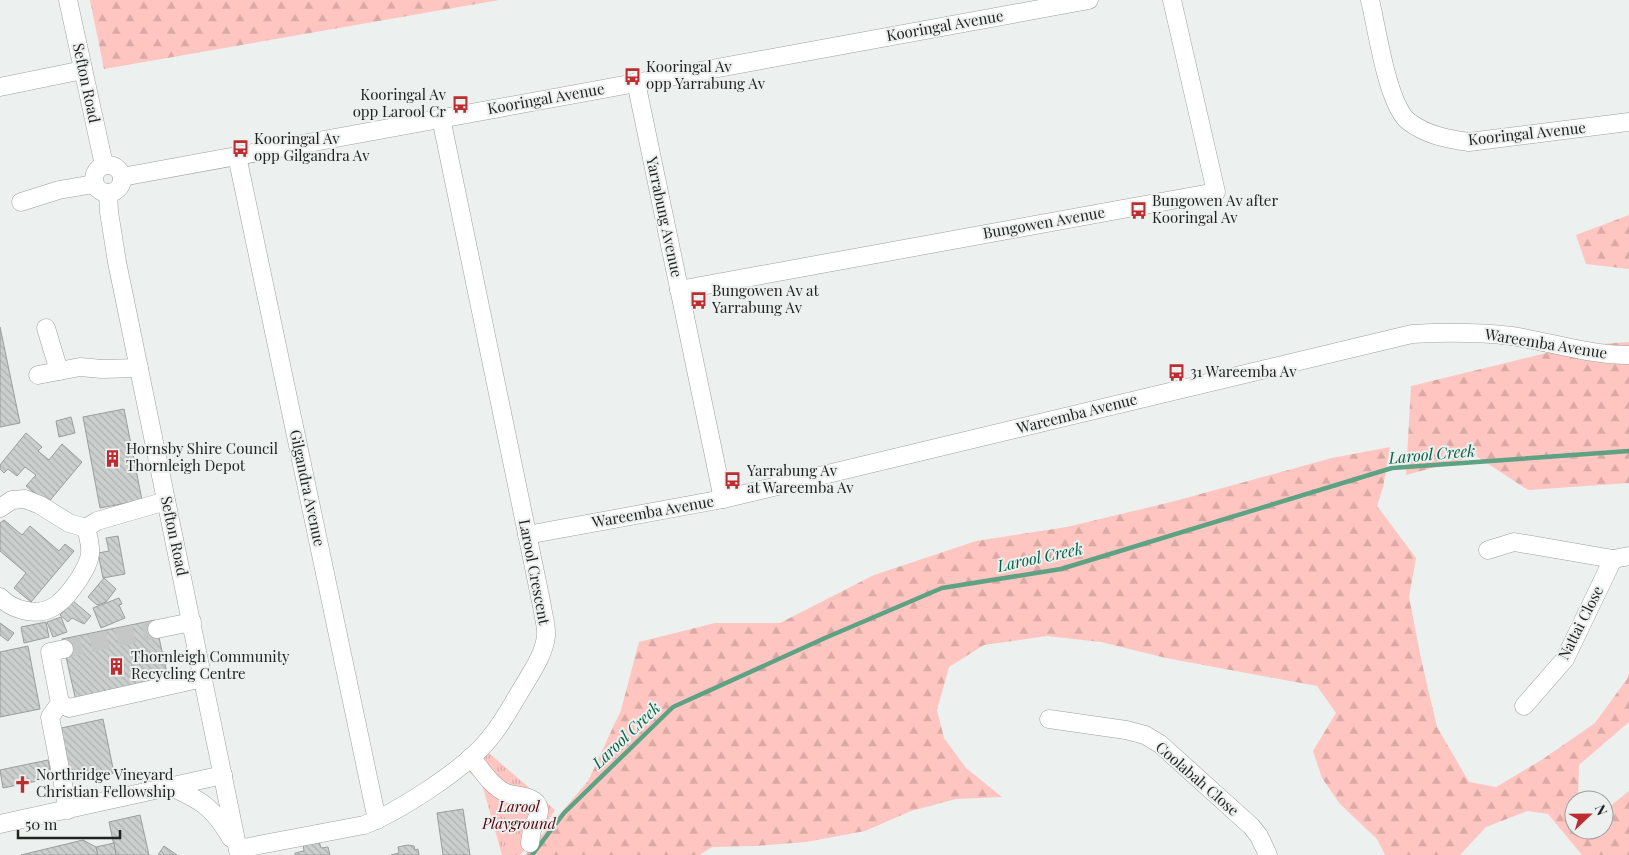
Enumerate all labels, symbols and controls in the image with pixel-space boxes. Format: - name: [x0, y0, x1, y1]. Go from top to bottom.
- street label: Kooringal Avenue: [885, 5, 1005, 45]
- street label: Sefton Road: [69, 41, 105, 125]
- place label: Kooringal Av opp Yarrabung Av: [646, 56, 766, 93]
- bus stop icon: Kooringal Av opp Yarrabung Av: [622, 66, 642, 86]
- street label: Kooringal Avenue: [486, 78, 606, 118]
- place label: Kooringal Av opp Larool Cr: [353, 84, 447, 121]
- bus stop icon: Kooringal Av opp Larool Cr: [450, 94, 470, 114]
- street label: Kooringal Avenue: [1467, 117, 1587, 149]
- place label: Kooringal Av opp Gilgandra Av: [254, 128, 370, 165]
- bus stop icon: Kooringal Av opp Gilgandra Av: [230, 138, 250, 158]
- street label: Yarrabung Avenue: [642, 154, 688, 279]
- place label: Bungowen Av after Kooringal Av: [1152, 190, 1278, 227]
- bus stop icon: Bungowen Av after Kooringal Av: [1128, 200, 1148, 220]
- street label: Bungowen Avenue: [981, 201, 1106, 243]
- place label: Bungowen Av at Yarrabung Av: [711, 280, 820, 317]
- bus stop icon: Bungowen Av at Yarrabung Av: [688, 290, 708, 310]
- street label: Wareemba Avenue: [1483, 323, 1609, 363]
- place label: 31 Wareemba Av: [1190, 361, 1297, 381]
- bus stop icon: 31 Wareemba Av: [1166, 362, 1186, 382]
- street label: Wareemba Avenue: [1013, 388, 1139, 438]
- street label: Gilgandra Avenue: [286, 428, 330, 548]
- place label: Hornsby Shire Council Thornleigh Depot: [126, 438, 278, 475]
- water label: Larool Creek: [1387, 439, 1476, 468]
- building icon: Hornsby Shire Council Thornleigh Depot: [102, 448, 122, 468]
- place label: Yarrabung Av at Wareemba Av: [746, 460, 854, 497]
- bus stop icon: Yarrabung Av at Wareemba Av: [723, 470, 743, 490]
- street label: Wareemba Avenue: [589, 490, 715, 532]
- street label: Sefton Road: [157, 494, 193, 578]
- street label: Larool Crescent: [515, 517, 555, 627]
- water label: Larool Creek: [994, 537, 1085, 576]
- street label: Nattai Close: [1553, 582, 1607, 663]
- place label: Thornleigh Community Recycling Centre: [131, 646, 290, 683]
- building icon: Thornleigh Community Recycling Centre: [107, 656, 127, 676]
- water label: Larool Creek: [586, 697, 664, 773]
- street label: Coolabah Close: [1152, 737, 1243, 820]
- place label: Northridge Vineyard Christian Fellowship: [36, 764, 175, 801]
- church icon: Northridge Vineyard Christian Fellowship: [12, 774, 32, 794]
- north arrow: [1564, 790, 1614, 840]
- park label: Larool Playground: [481, 796, 557, 833]
- text: N: [1591, 802, 1612, 818]
- scale bar: [18, 808, 120, 840]
- text: 50 m: [25, 814, 58, 834]

